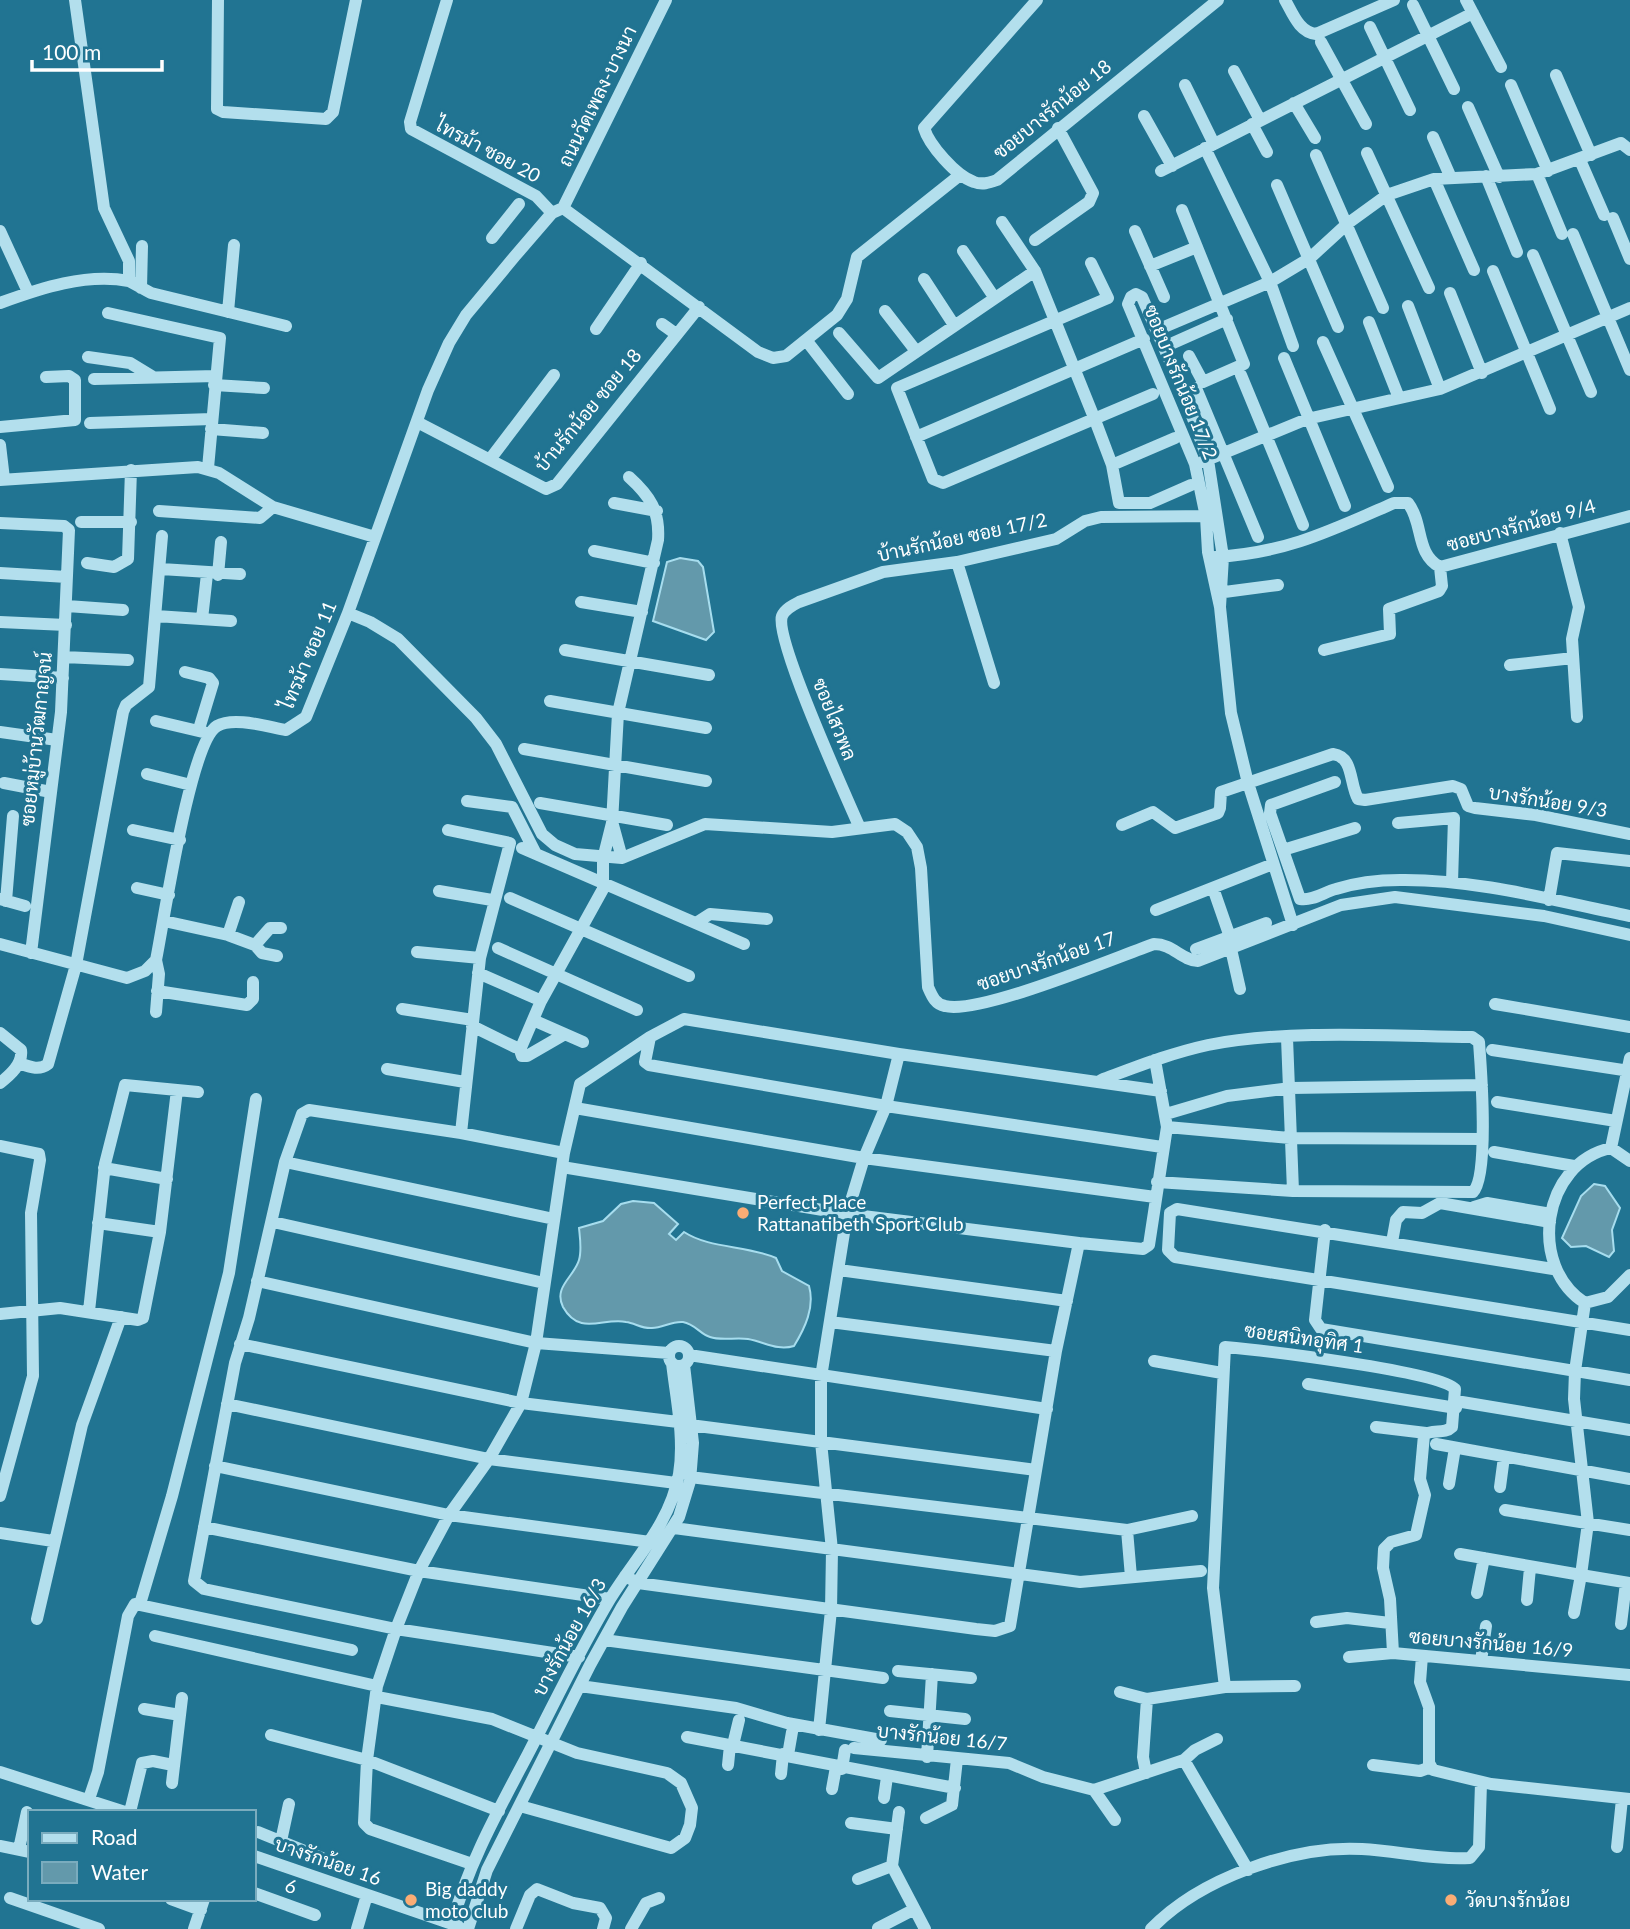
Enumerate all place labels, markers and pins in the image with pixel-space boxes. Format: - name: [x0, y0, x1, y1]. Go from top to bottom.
- place label: Perfect Place Rattanatibeth Sport Club: [757, 1190, 964, 1235]
- marker: Perfect Place Rattanatibeth Sport Club: [735, 1205, 751, 1221]
- place label: Big daddy moto club: [425, 1877, 508, 1922]
- place label: วัดบางรักน้อย: [1465, 1888, 1570, 1911]
- marker: Big daddy moto club: [403, 1892, 419, 1908]
- marker: วัดบางรักน้อย: [1443, 1892, 1459, 1908]

